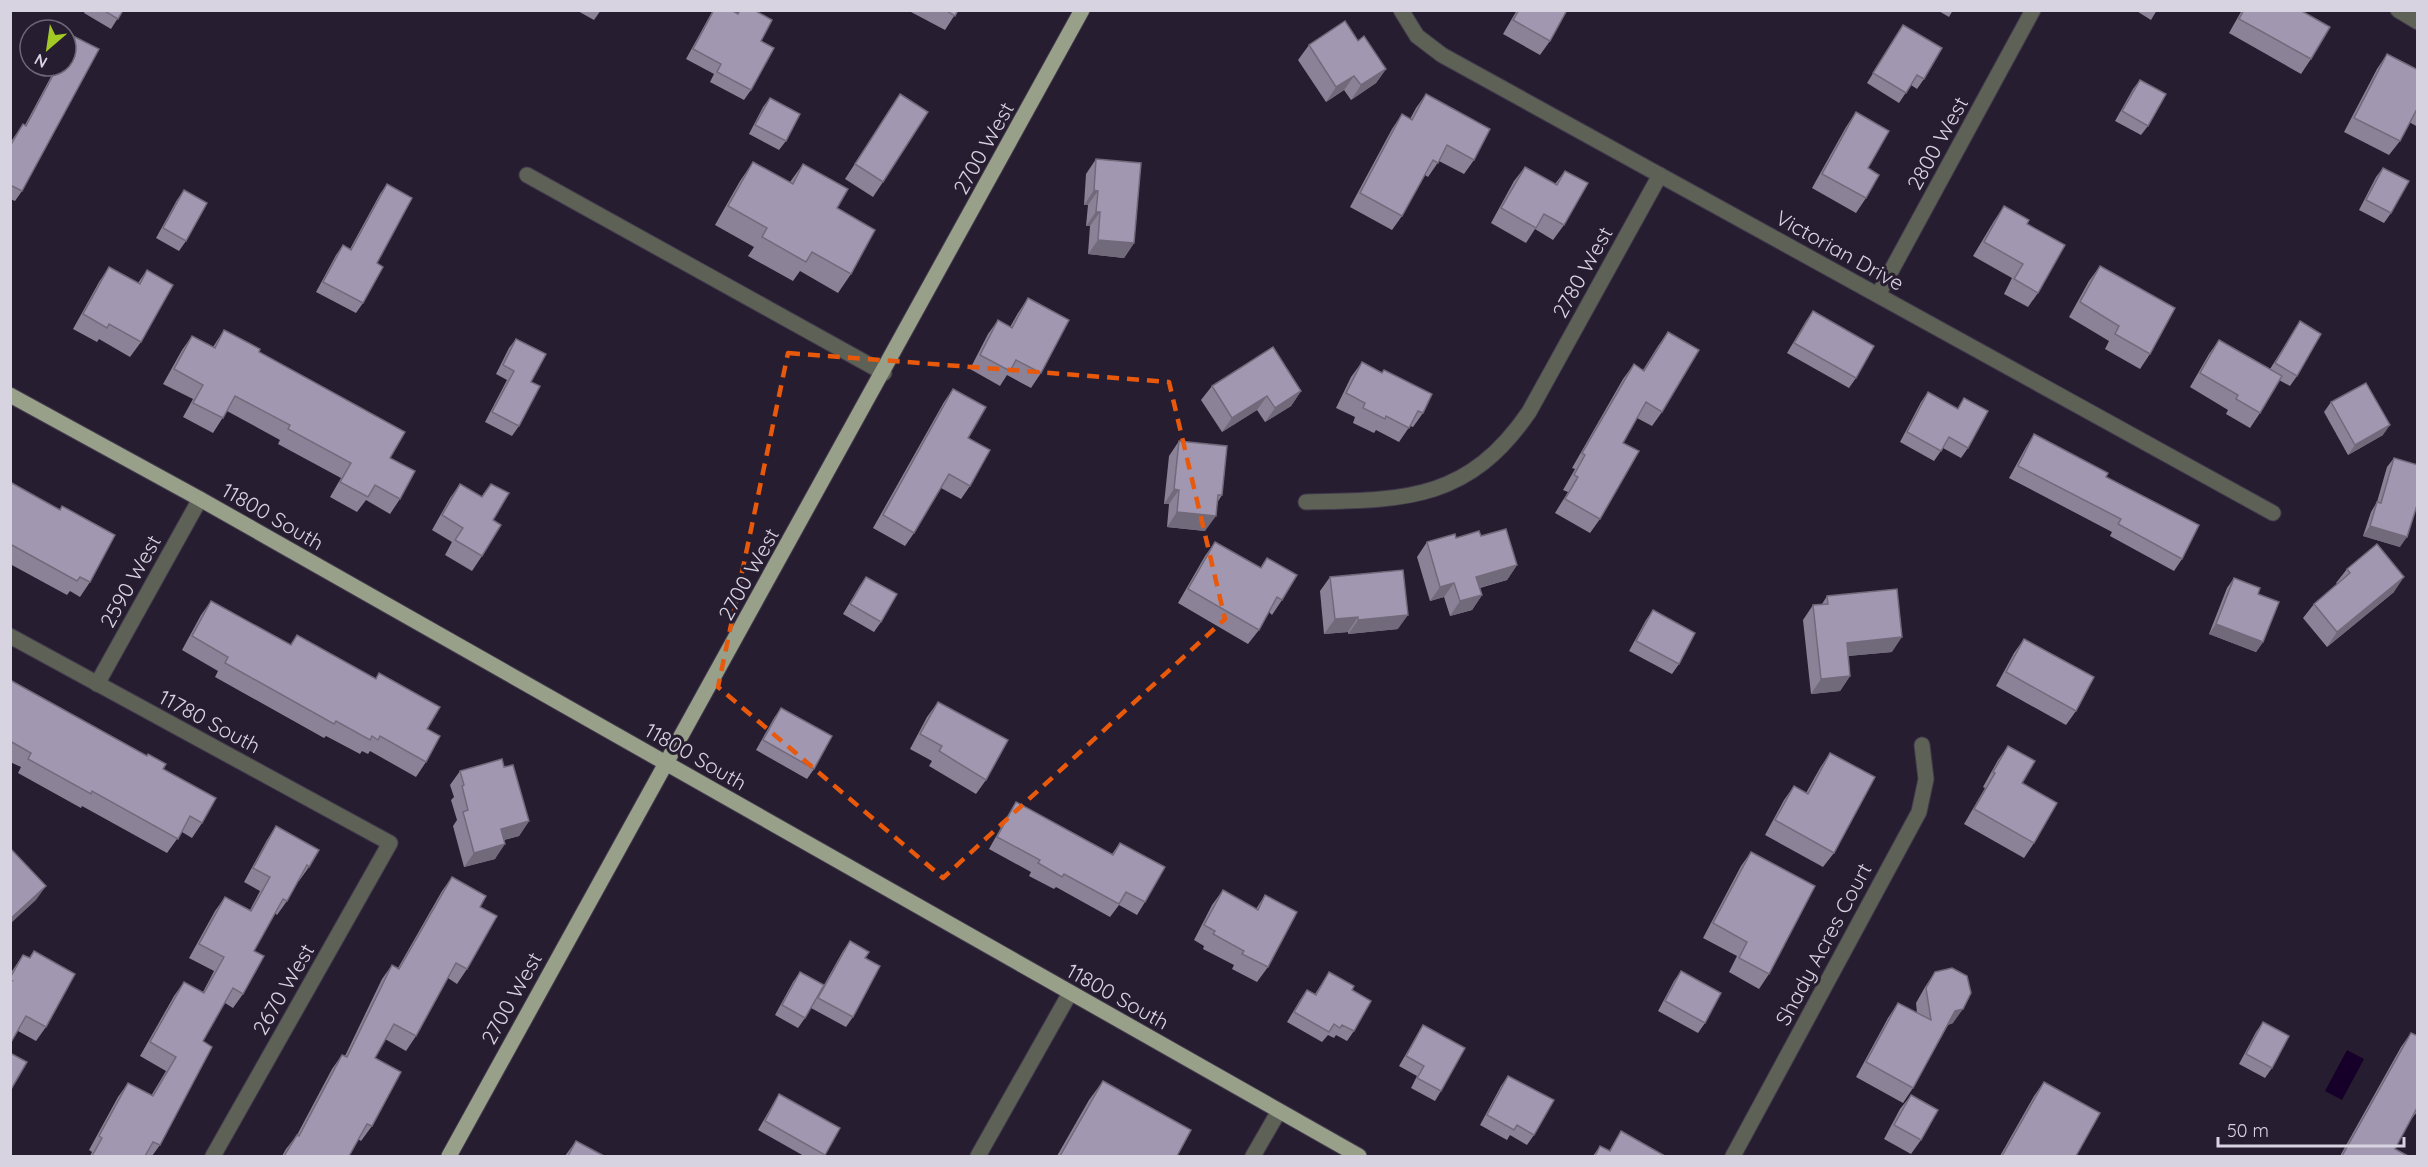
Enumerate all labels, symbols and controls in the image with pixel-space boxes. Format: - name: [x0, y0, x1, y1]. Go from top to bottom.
- north arrow: [18, 18, 78, 78]
- text: N: [31, 50, 51, 73]
- street label: 2800 West: [1901, 92, 1973, 194]
- street label: 2700 West: [947, 97, 1019, 199]
- street label: Victorian Drive: [1771, 204, 1909, 296]
- street label: 2780 West: [1546, 222, 1618, 322]
- street label: 11800 South: [218, 476, 328, 556]
- street label: 2700 West: [712, 523, 784, 625]
- street label: 2590 West: [94, 530, 166, 632]
- street label: 11780 South: [155, 683, 265, 759]
- street label: 11800 South: [641, 716, 751, 796]
- street label: Shady Acres Court: [1769, 858, 1877, 1030]
- street label: 2670 West: [247, 939, 319, 1039]
- street label: 2700 West: [475, 947, 547, 1049]
- street label: 11800 South: [1062, 957, 1174, 1035]
- scale bar: [2218, 1110, 2404, 1148]
- text: 50 m: [2227, 1119, 2269, 1142]

